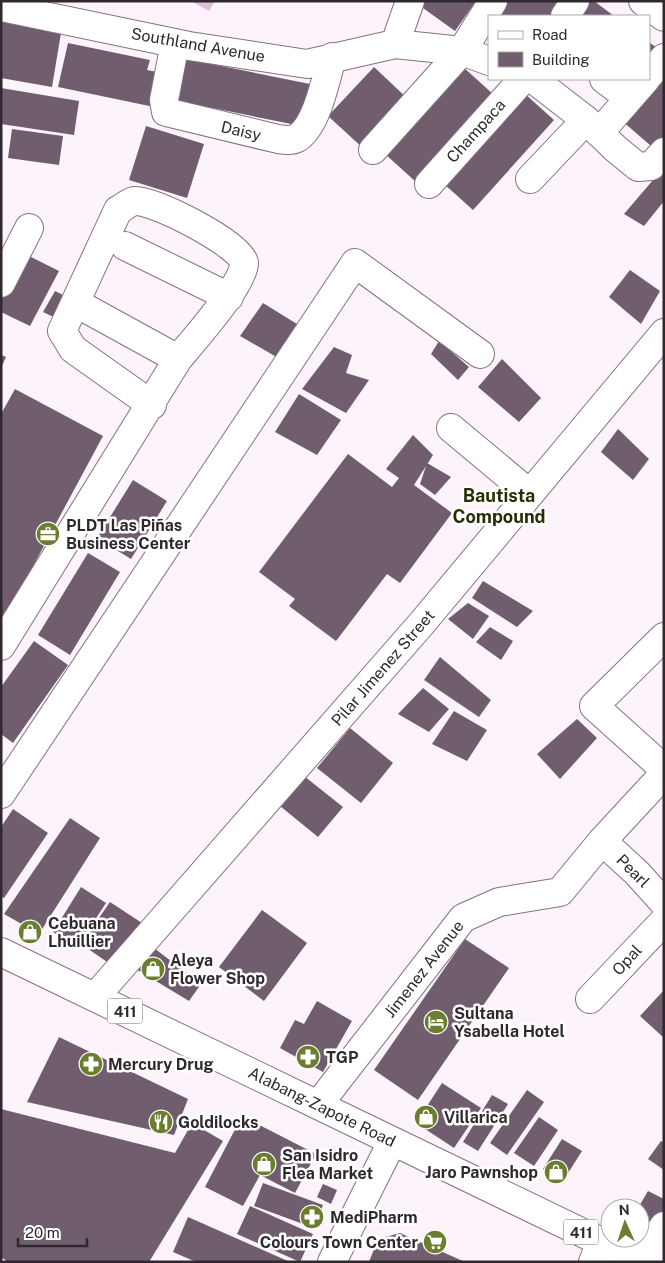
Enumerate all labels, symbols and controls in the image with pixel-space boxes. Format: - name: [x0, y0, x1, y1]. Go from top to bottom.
- legend: [488, 15, 650, 80]
- street label: Southland Avenue: [130, 24, 266, 66]
- text: Road: [532, 26, 568, 43]
- text: Building: [532, 51, 590, 68]
- street label: Champaca: [443, 95, 509, 167]
- street label: Daisy: [219, 117, 263, 145]
- district label: Bautista Compound: [452, 485, 546, 527]
- place label: PLDT Las Piñas Business Center: [66, 516, 191, 553]
- office icon: PLDT Las Piñas Business Center: [35, 521, 61, 547]
- street label: Pilar Jimenez Street: [327, 606, 439, 730]
- street label: Pearl: [613, 851, 654, 892]
- place label: Cebuana Lhuillier: [48, 914, 116, 951]
- street label: Jimenez Avenue: [380, 917, 468, 1021]
- shop icon: Cebuana Lhuillier: [17, 919, 43, 945]
- street label: Opal: [608, 941, 646, 979]
- place label: Aleya Flower Shop: [170, 951, 265, 988]
- shop icon: Aleya Flower Shop: [140, 956, 166, 982]
- road number: 411: [108, 998, 142, 1024]
- place label: Sultana Ysabella Hotel: [454, 1004, 565, 1041]
- hotel icon: Sultana Ysabella Hotel: [423, 1009, 449, 1035]
- pharmacy icon: TGP: [295, 1044, 321, 1070]
- place label: TGP: [326, 1048, 358, 1067]
- pharmacy icon: Mercury Drug: [78, 1051, 104, 1077]
- place label: Mercury Drug: [108, 1055, 213, 1074]
- street label: Alabang-Zapote Road: [245, 1063, 399, 1151]
- shop icon: Villarica: [413, 1104, 439, 1130]
- place label: Villarica: [444, 1108, 507, 1127]
- restaurant icon: Goldilocks: [148, 1109, 174, 1135]
- place label: Goldilocks: [178, 1113, 258, 1132]
- place label: San Isidro Flea Market: [282, 1146, 374, 1183]
- shop icon: San Isidro Flea Market: [251, 1151, 277, 1177]
- shop icon: Jaro Pawnshop: [543, 1159, 569, 1185]
- place label: Jaro Pawnshop: [425, 1163, 538, 1182]
- north arrow: [600, 1198, 650, 1248]
- text: N: [618, 1202, 630, 1218]
- pharmacy icon: MediPharm: [299, 1204, 325, 1230]
- place label: MediPharm: [330, 1208, 418, 1227]
- scale bar: [18, 1216, 86, 1248]
- road number: 411: [564, 1220, 598, 1244]
- text: 20 m: [25, 1224, 60, 1241]
- supermarket icon: Colours Town Center: [422, 1229, 448, 1255]
- place label: Colours Town Center: [260, 1233, 418, 1252]

